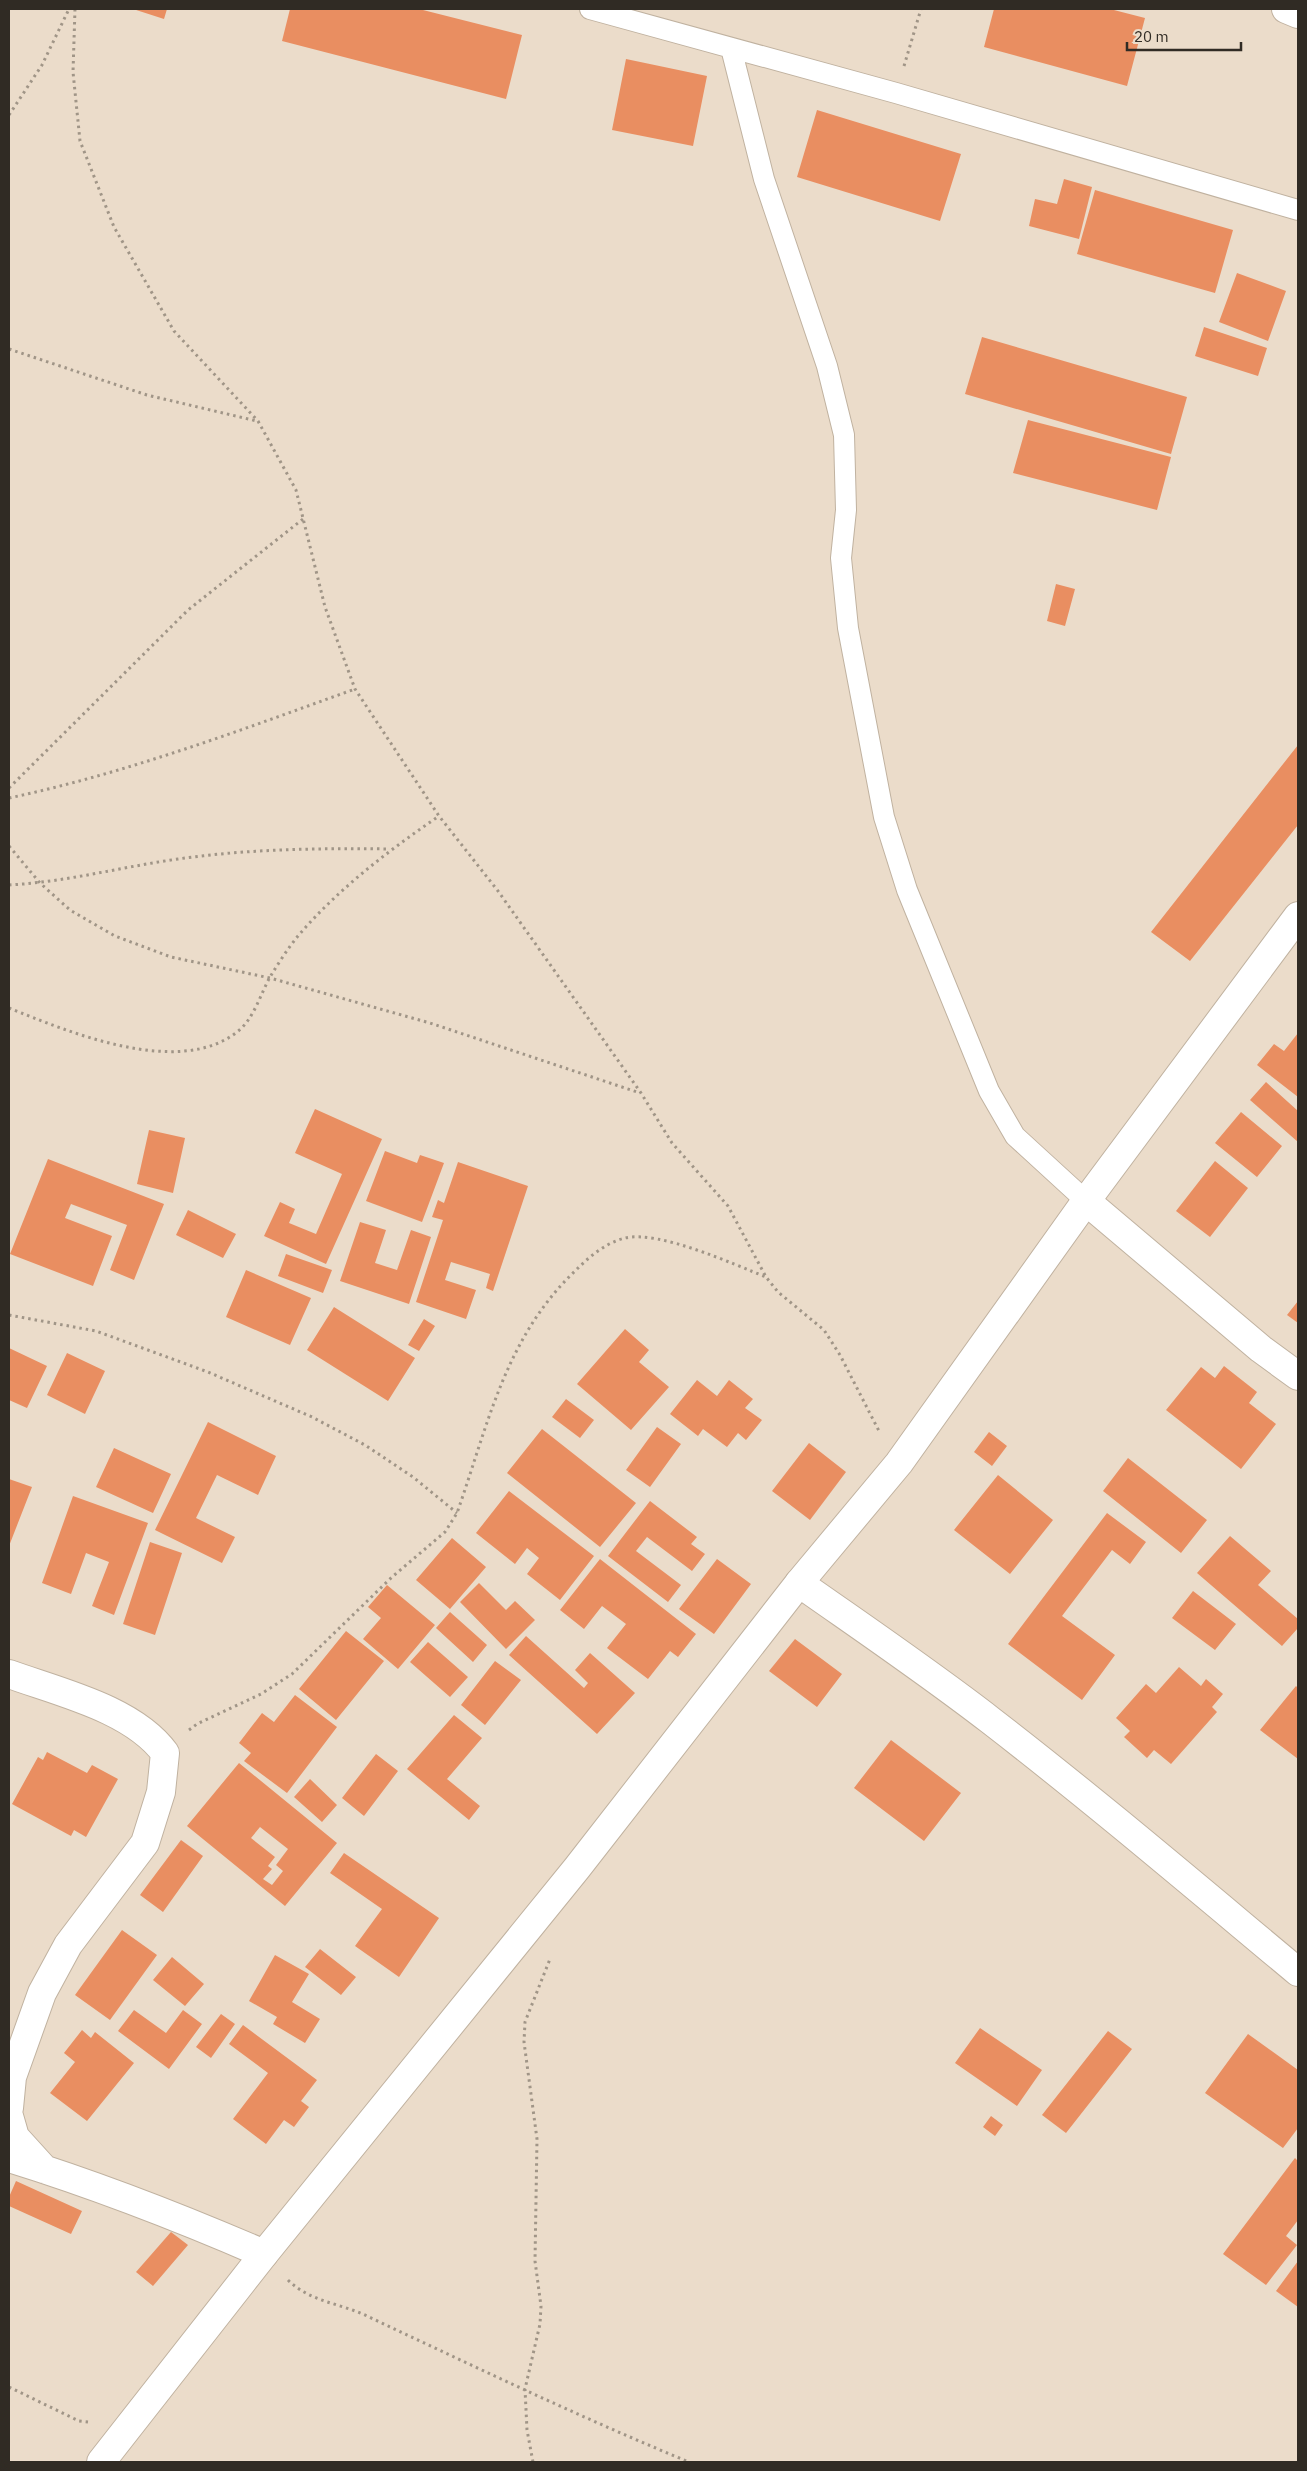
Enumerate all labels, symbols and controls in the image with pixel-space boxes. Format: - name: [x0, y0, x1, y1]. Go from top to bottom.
- scale bar: [1127, 20, 1241, 52]
- text: 20 m: [1134, 27, 1169, 46]

